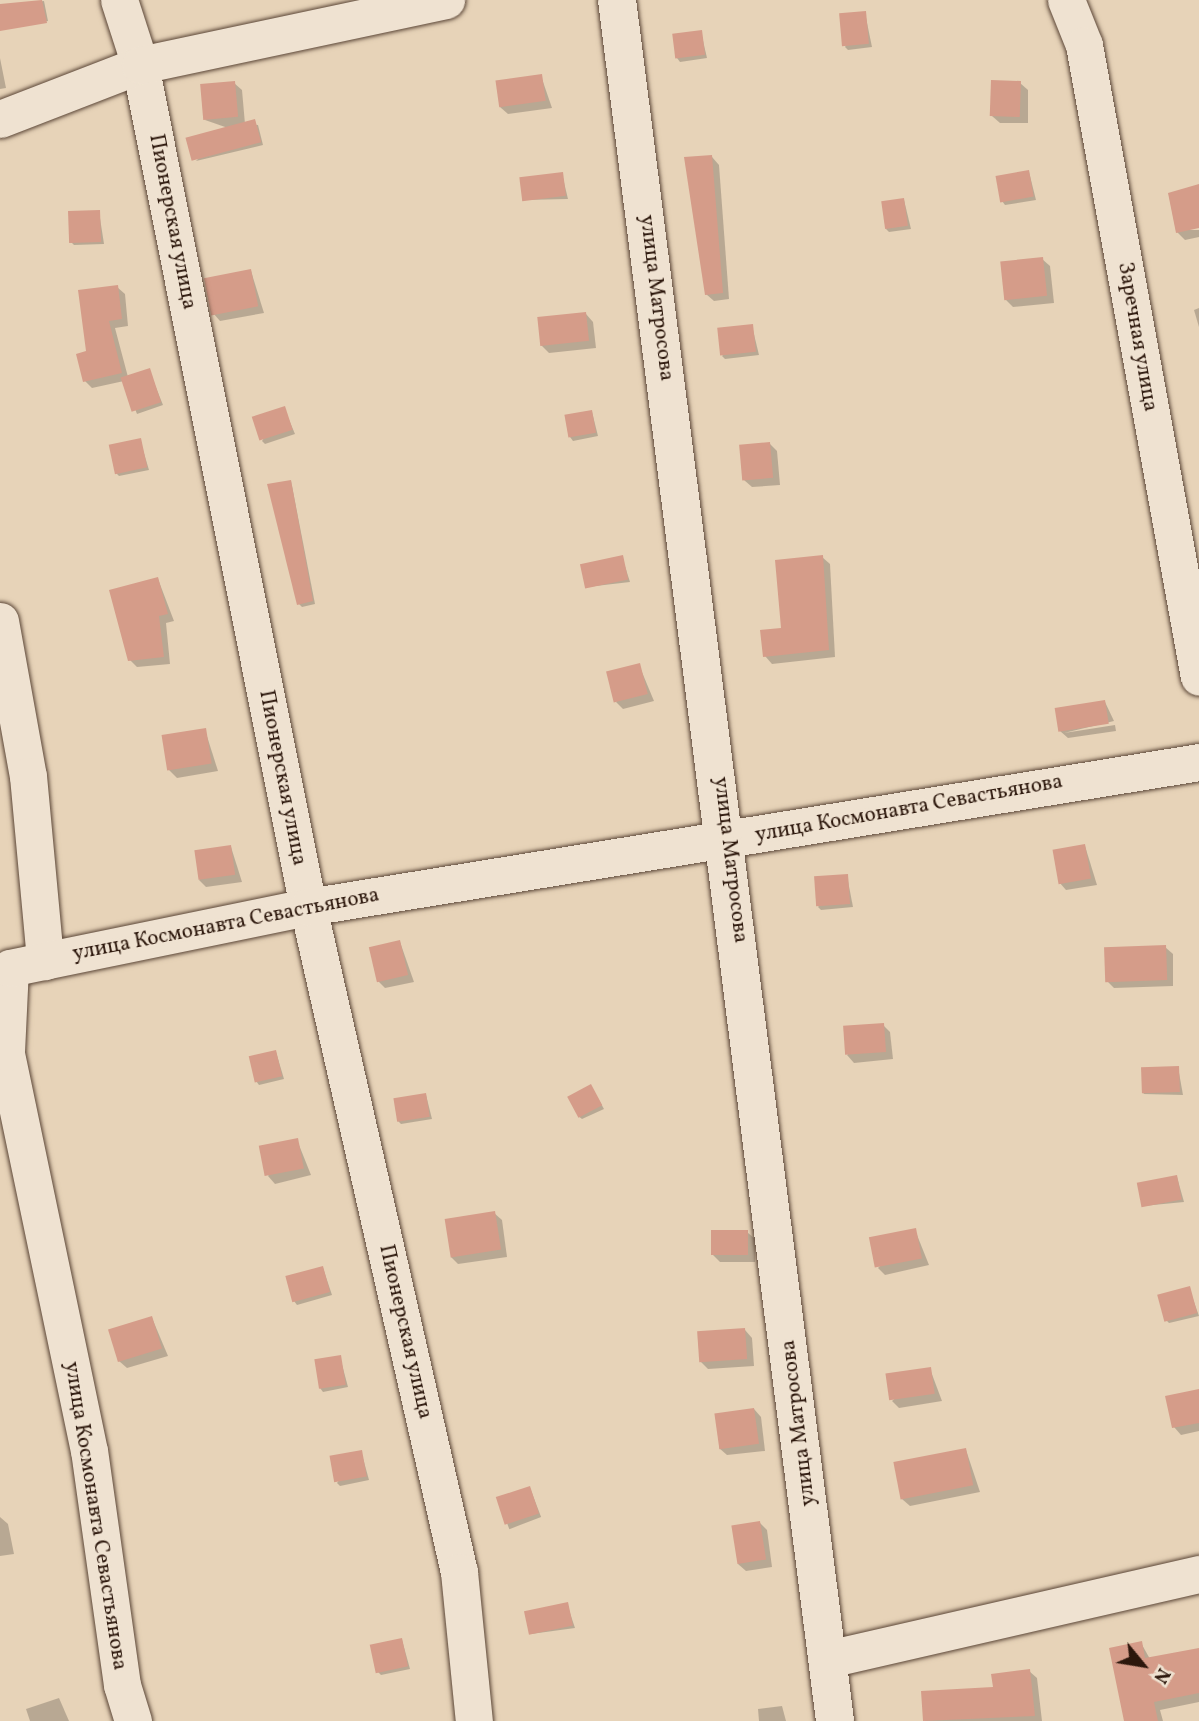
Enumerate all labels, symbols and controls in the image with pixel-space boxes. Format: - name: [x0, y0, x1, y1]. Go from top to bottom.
- street label: Пионерская улица: [143, 132, 201, 312]
- street label: улица Матросова: [633, 214, 679, 382]
- street label: Заречная улица: [1111, 260, 1163, 414]
- street label: Пионерская улица: [253, 688, 311, 868]
- street label: улица Космонавта Севастьянова: [753, 770, 1065, 848]
- street label: улица Матросова: [707, 776, 753, 944]
- street label: улица Космонавта Севастьянова: [71, 883, 381, 967]
- street label: Пионерская улица: [373, 1242, 437, 1422]
- street label: улица Матросова: [776, 1339, 822, 1507]
- street label: улица Космонавта Севастьянова: [58, 1360, 132, 1672]
- north arrow: [1108, 1630, 1178, 1700]
- text: N: [1146, 1663, 1176, 1688]

